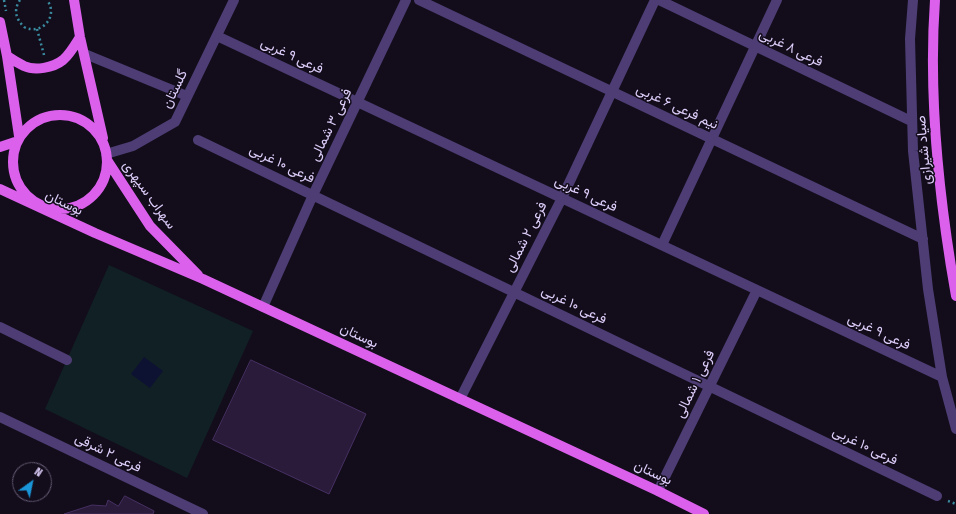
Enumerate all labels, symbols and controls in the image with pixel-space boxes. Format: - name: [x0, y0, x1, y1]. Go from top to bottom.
- street label: فرعی ۸ غربی: [756, 25, 826, 71]
- street label: فرعی ۹ غربی: [258, 34, 326, 78]
- street label: گلستان: [158, 67, 192, 111]
- street label: نیم فرعی ۶ غربی: [633, 81, 721, 133]
- street label: فرعی ۳ شمالی: [306, 86, 356, 164]
- street label: صیاد شیرازی: [913, 115, 935, 185]
- street label: فرعی ۱۰ غربی: [247, 141, 317, 187]
- street label: سهراب سپهری: [119, 158, 179, 232]
- street label: فرعی ۹ غربی: [552, 172, 620, 216]
- street label: بوستان: [42, 187, 86, 219]
- street label: فرعی ۲ شمالی: [501, 199, 551, 275]
- street label: فرعی ۱۰ غربی: [539, 282, 609, 328]
- street label: فرعی ۹ غربی: [845, 310, 913, 354]
- street label: بوستان: [337, 320, 381, 352]
- street label: فرعی ۱ شمالی: [671, 347, 719, 421]
- street label: فرعی ۱۰ غربی: [830, 423, 900, 469]
- street label: فرعی ۲ شرقی: [72, 430, 144, 476]
- street label: بوستان: [631, 457, 675, 489]
- north arrow: [12, 462, 52, 502]
- text: N: [32, 465, 45, 480]

